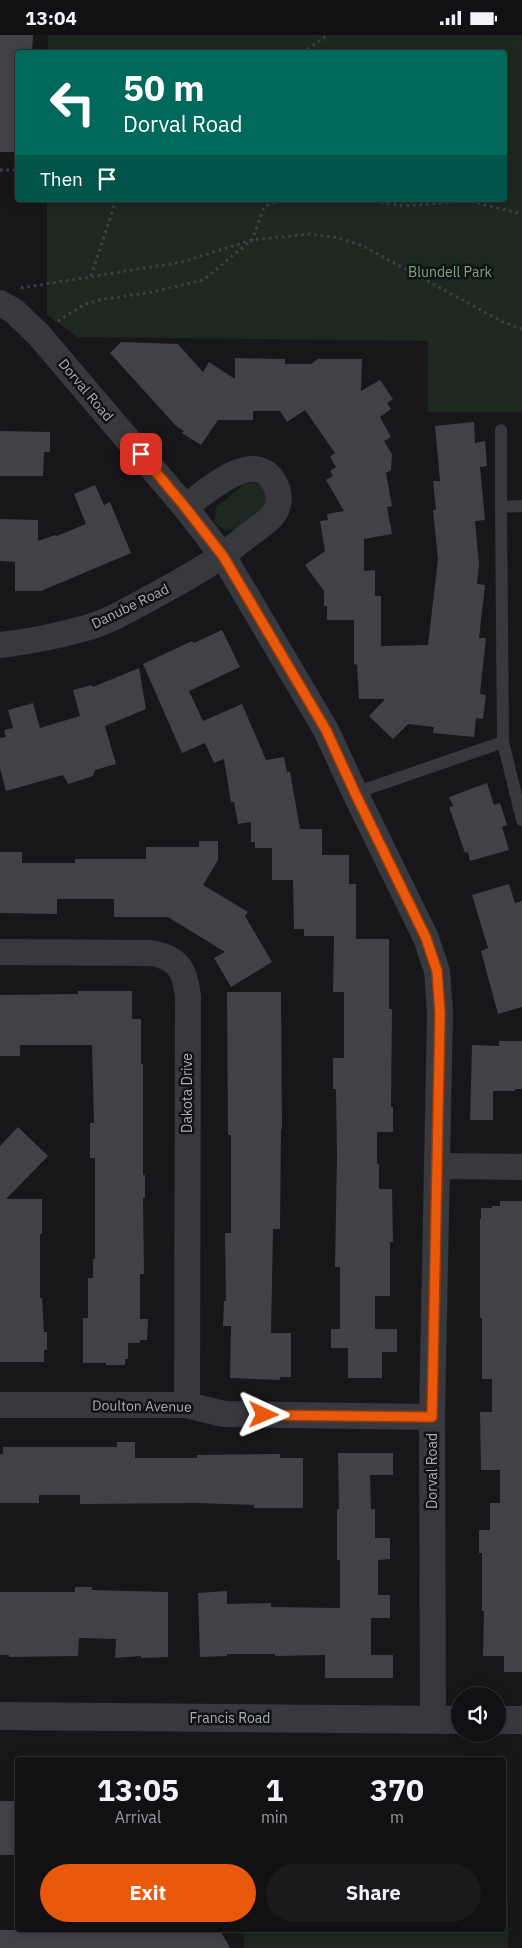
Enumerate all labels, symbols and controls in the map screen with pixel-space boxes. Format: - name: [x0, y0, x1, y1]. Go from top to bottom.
- text: 13:04: [25, 6, 77, 30]
- text: 50 m: [123, 65, 205, 111]
- icon: left: [40, 70, 105, 135]
- text: Dorval Road: [123, 109, 243, 138]
- icon: arrive: [93, 165, 121, 193]
- text: Then: [40, 167, 83, 191]
- park label: Blundell Park: [408, 263, 493, 281]
- street label: Dorval Road: [55, 355, 117, 425]
- pin: [120, 433, 162, 475]
- icon: arrive: [127, 440, 155, 468]
- street label: Danube Road: [88, 579, 172, 633]
- street label: Dakota Drive: [178, 1053, 196, 1133]
- position arrow: [237, 1388, 289, 1440]
- street label: Doulton Avenue: [92, 1396, 192, 1416]
- street label: Dorval Road: [423, 1433, 441, 1509]
- map controls: [451, 1687, 506, 1742]
- button: sound: [451, 1687, 506, 1742]
- street label: Francis Road: [190, 1709, 270, 1727]
- text: 13:05: [97, 1770, 179, 1809]
- text: 1: [265, 1770, 283, 1809]
- text: 370: [370, 1770, 424, 1809]
- text: Arrival: [115, 1807, 161, 1827]
- text: min: [261, 1807, 288, 1827]
- text: m: [390, 1807, 404, 1827]
- button: Exit: [40, 1864, 256, 1922]
- button: Share: [266, 1864, 481, 1922]

